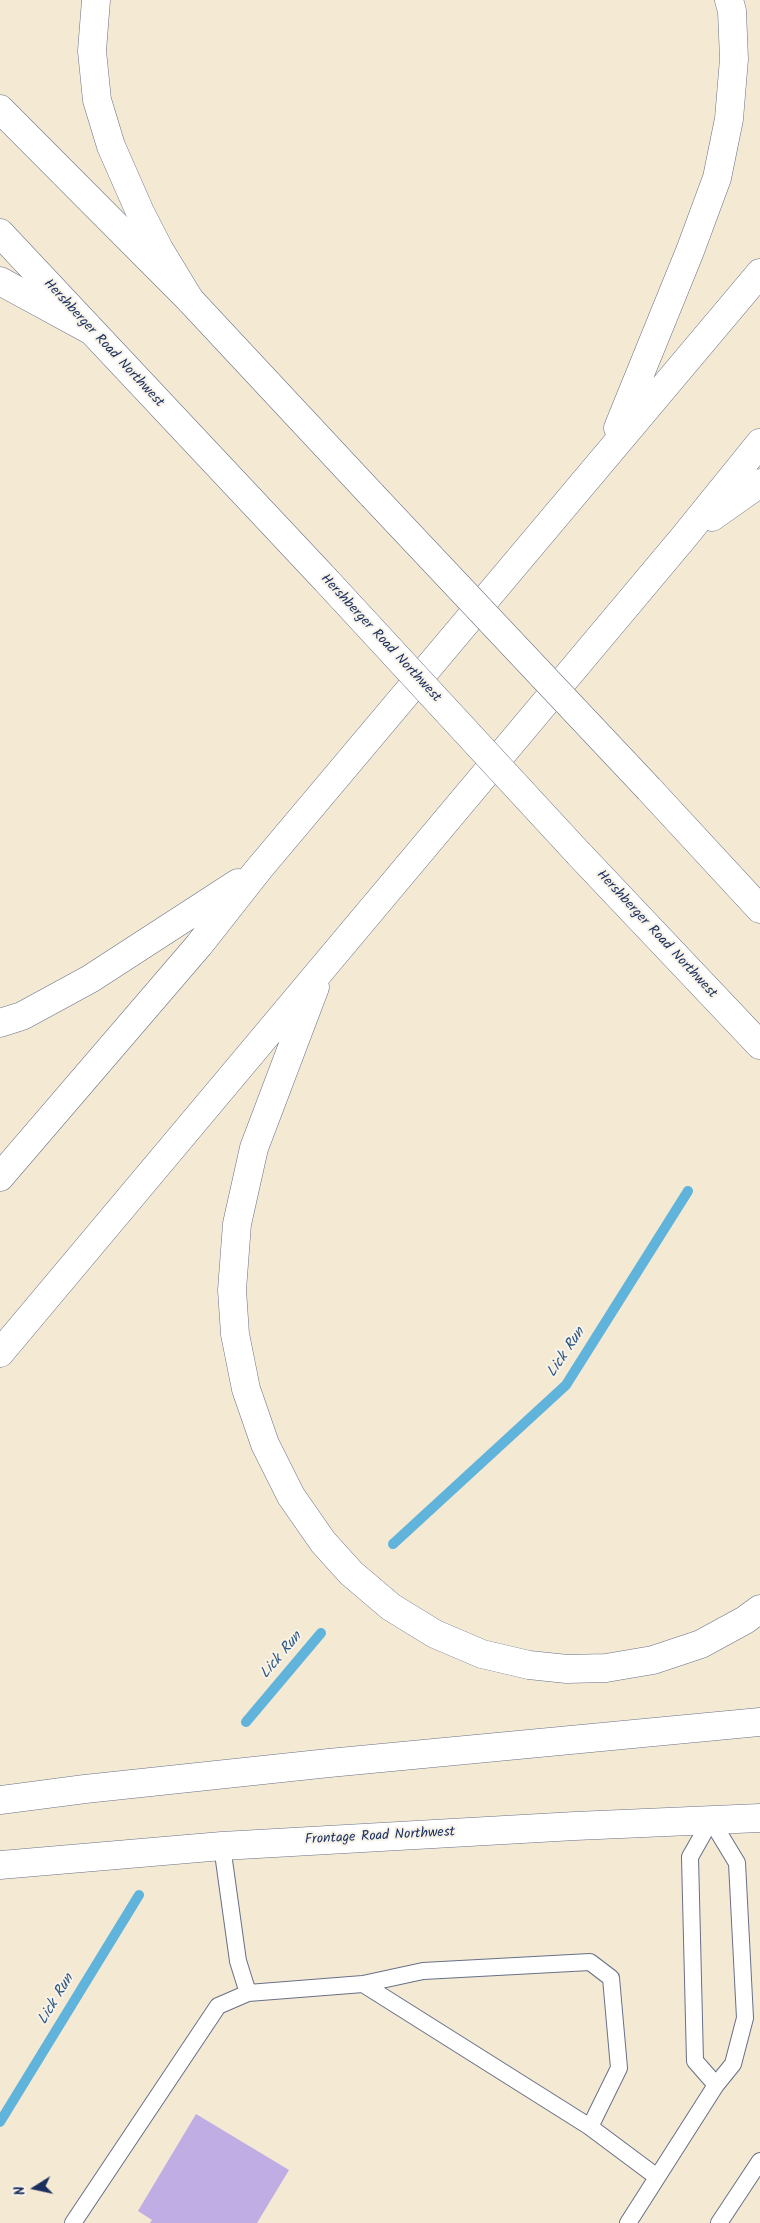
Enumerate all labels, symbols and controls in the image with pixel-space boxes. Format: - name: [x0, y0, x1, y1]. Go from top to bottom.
- street label: Hershberger Road Northwest: [39, 276, 167, 412]
- street label: Hershberger Road Northwest: [316, 571, 444, 707]
- street label: Hershberger Road Northwest: [592, 867, 720, 1003]
- water label: Lick Run: [544, 1325, 590, 1381]
- water label: Lick Run: [257, 1629, 307, 1683]
- street label: Frontage Road Northwest: [304, 1825, 456, 1849]
- water label: Lick Run: [35, 1972, 79, 2028]
- north arrow: [10, 2163, 60, 2213]
- text: N: [9, 2184, 32, 2197]

